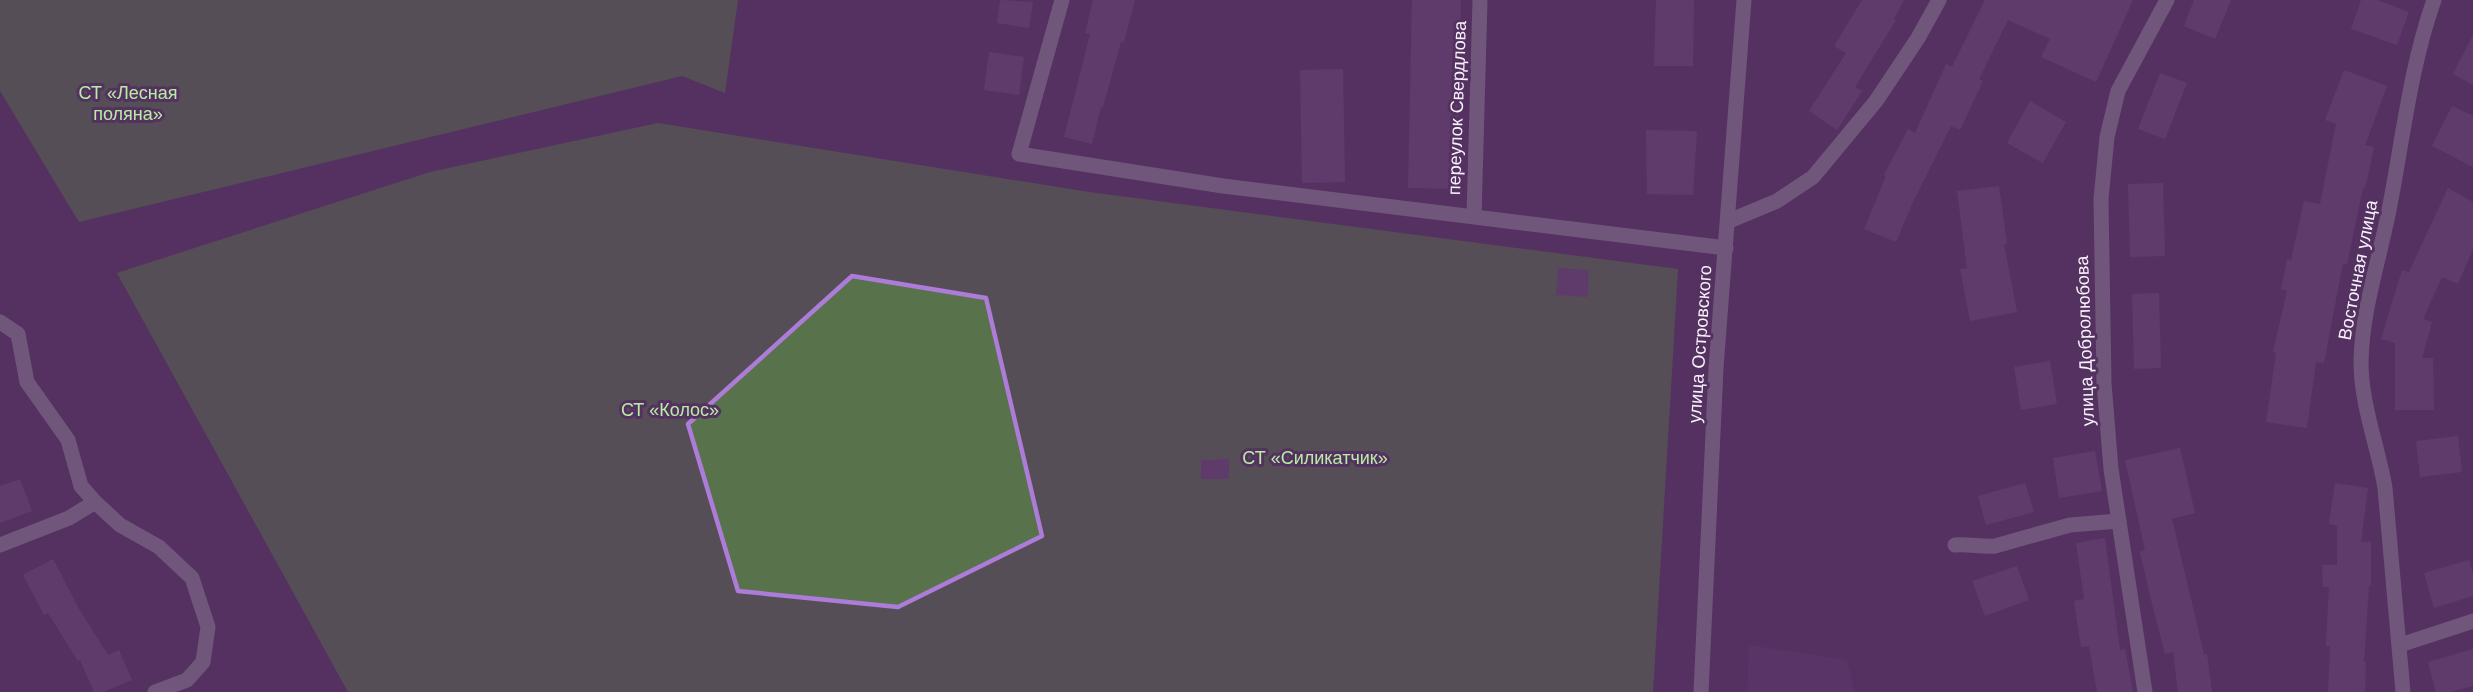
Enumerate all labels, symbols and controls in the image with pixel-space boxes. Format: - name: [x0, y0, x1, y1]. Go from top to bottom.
- street label: переулок Свердлова: [1444, 20, 1470, 195]
- park label: СТ «Лесная поляна»: [79, 83, 177, 124]
- street label: Восточная улица: [2335, 197, 2382, 342]
- street label: улица Добролюбова: [2072, 254, 2098, 427]
- street label: улица Островского: [1684, 264, 1716, 424]
- park label: СТ «Колос»: [621, 400, 719, 420]
- park label: СТ «Силикатчик»: [1242, 448, 1388, 468]

